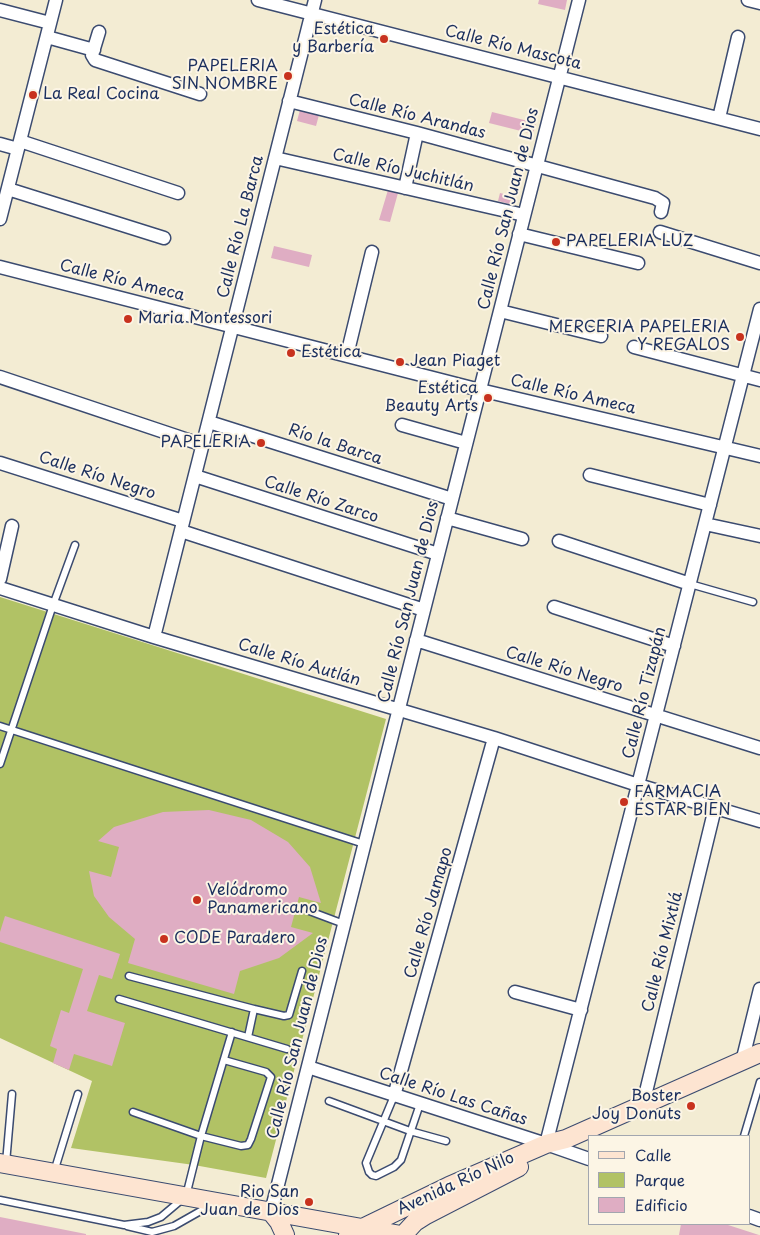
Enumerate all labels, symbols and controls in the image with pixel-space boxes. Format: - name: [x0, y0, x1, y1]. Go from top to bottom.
- place label: Estética y Barbería: [292, 20, 374, 58]
- street label: Calle Río Mascota: [443, 22, 583, 74]
- marker: Estética y Barbería: [378, 33, 390, 45]
- place label: PAPELERIA SIN NOMBRE: [172, 57, 278, 95]
- marker: PAPELERIA SIN NOMBRE: [282, 70, 294, 82]
- place label: La Real Cocina: [43, 85, 159, 105]
- marker: La Real Cocina: [27, 89, 39, 101]
- street label: Calle Río Arandas: [346, 91, 488, 143]
- street label: Calle Río San Juan de Dios: [475, 106, 543, 312]
- street label: Calle Río Juchitlán: [330, 145, 476, 197]
- street label: Calle Río La Barca: [214, 154, 268, 300]
- place label: PAPELERIA LUZ: [566, 232, 693, 252]
- marker: PAPELERIA LUZ: [550, 236, 562, 248]
- street label: Calle Río Ameca: [57, 256, 187, 306]
- place label: Maria Montessori: [138, 309, 273, 329]
- marker: Maria Montessori: [122, 313, 134, 325]
- place label: MERCERIA PAPELERIA Y REGALOS: [549, 318, 730, 356]
- marker: MERCERIA PAPELERIA Y REGALOS: [734, 331, 746, 343]
- place label: Estética: [301, 343, 362, 363]
- marker: Estética: [285, 347, 297, 359]
- place label: Jean Piaget: [410, 352, 500, 372]
- marker: Jean Piaget: [394, 356, 406, 368]
- street label: Calle Río Ameca: [508, 371, 638, 419]
- place label: Estética Beauty Arts: [384, 379, 478, 417]
- marker: Estética Beauty Arts: [482, 392, 494, 404]
- street label: Río la Barca: [286, 421, 384, 469]
- place label: PAPELERIA: [161, 433, 251, 453]
- marker: PAPELERIA: [255, 437, 267, 449]
- street label: Calle Río Negro: [36, 448, 158, 504]
- street label: Calle Río Zarco: [261, 472, 381, 528]
- street label: Calle Río San Juan de Dios: [375, 499, 443, 705]
- street label: Calle Río Tizapán: [619, 625, 671, 761]
- street label: Calle Río Autlán: [235, 635, 363, 691]
- street label: Calle Río Negro: [503, 643, 625, 697]
- place label: FARMACIA ESTAR BIEN: [634, 783, 731, 821]
- marker: FARMACIA ESTAR BIEN: [618, 796, 630, 808]
- street label: Calle Río Jamapo: [401, 845, 457, 981]
- place label: Velódromo Panamericano: [207, 881, 318, 919]
- street label: Calle Río Mixtlá: [639, 890, 687, 1014]
- marker: Velódromo Panamericano: [191, 894, 203, 906]
- place label: CODE Paradero: [174, 929, 295, 949]
- marker: CODE Paradero: [158, 933, 170, 945]
- street label: Calle Río San Juan de Dios: [264, 935, 332, 1141]
- street label: Calle Río Las Cañas: [376, 1064, 530, 1130]
- place label: Boster Joy Donuts: [592, 1087, 681, 1125]
- marker: Boster Joy Donuts: [685, 1100, 697, 1112]
- legend: [588, 1135, 750, 1225]
- text: Calle: [635, 1143, 672, 1166]
- street label: Avenida Río Nilo: [394, 1148, 518, 1220]
- text: Parque: [635, 1168, 685, 1191]
- place label: Rio San Juan de Dios: [200, 1183, 299, 1221]
- text: Edificio: [635, 1193, 688, 1216]
- marker: Rio San Juan de Dios: [303, 1196, 315, 1208]

